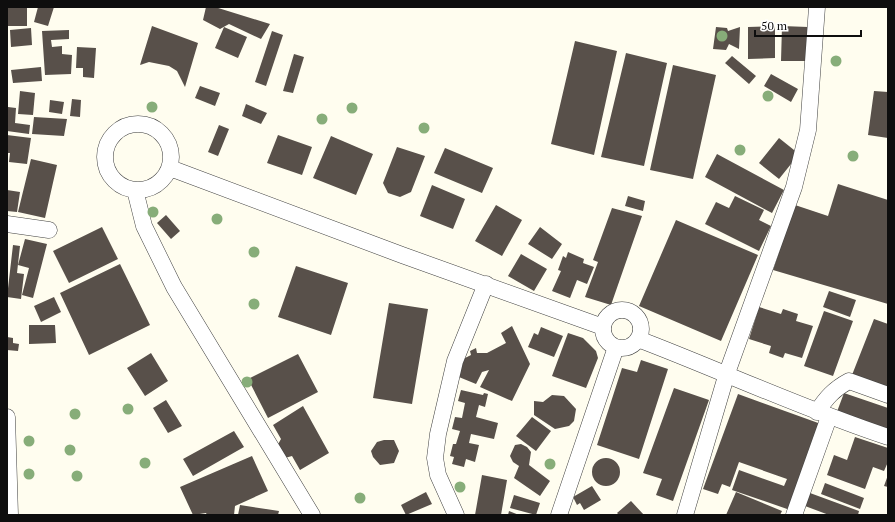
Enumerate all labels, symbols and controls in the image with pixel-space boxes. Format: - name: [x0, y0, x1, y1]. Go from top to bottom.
- scale bar: [755, 12, 861, 38]
- text: 50 m: [761, 18, 788, 33]

